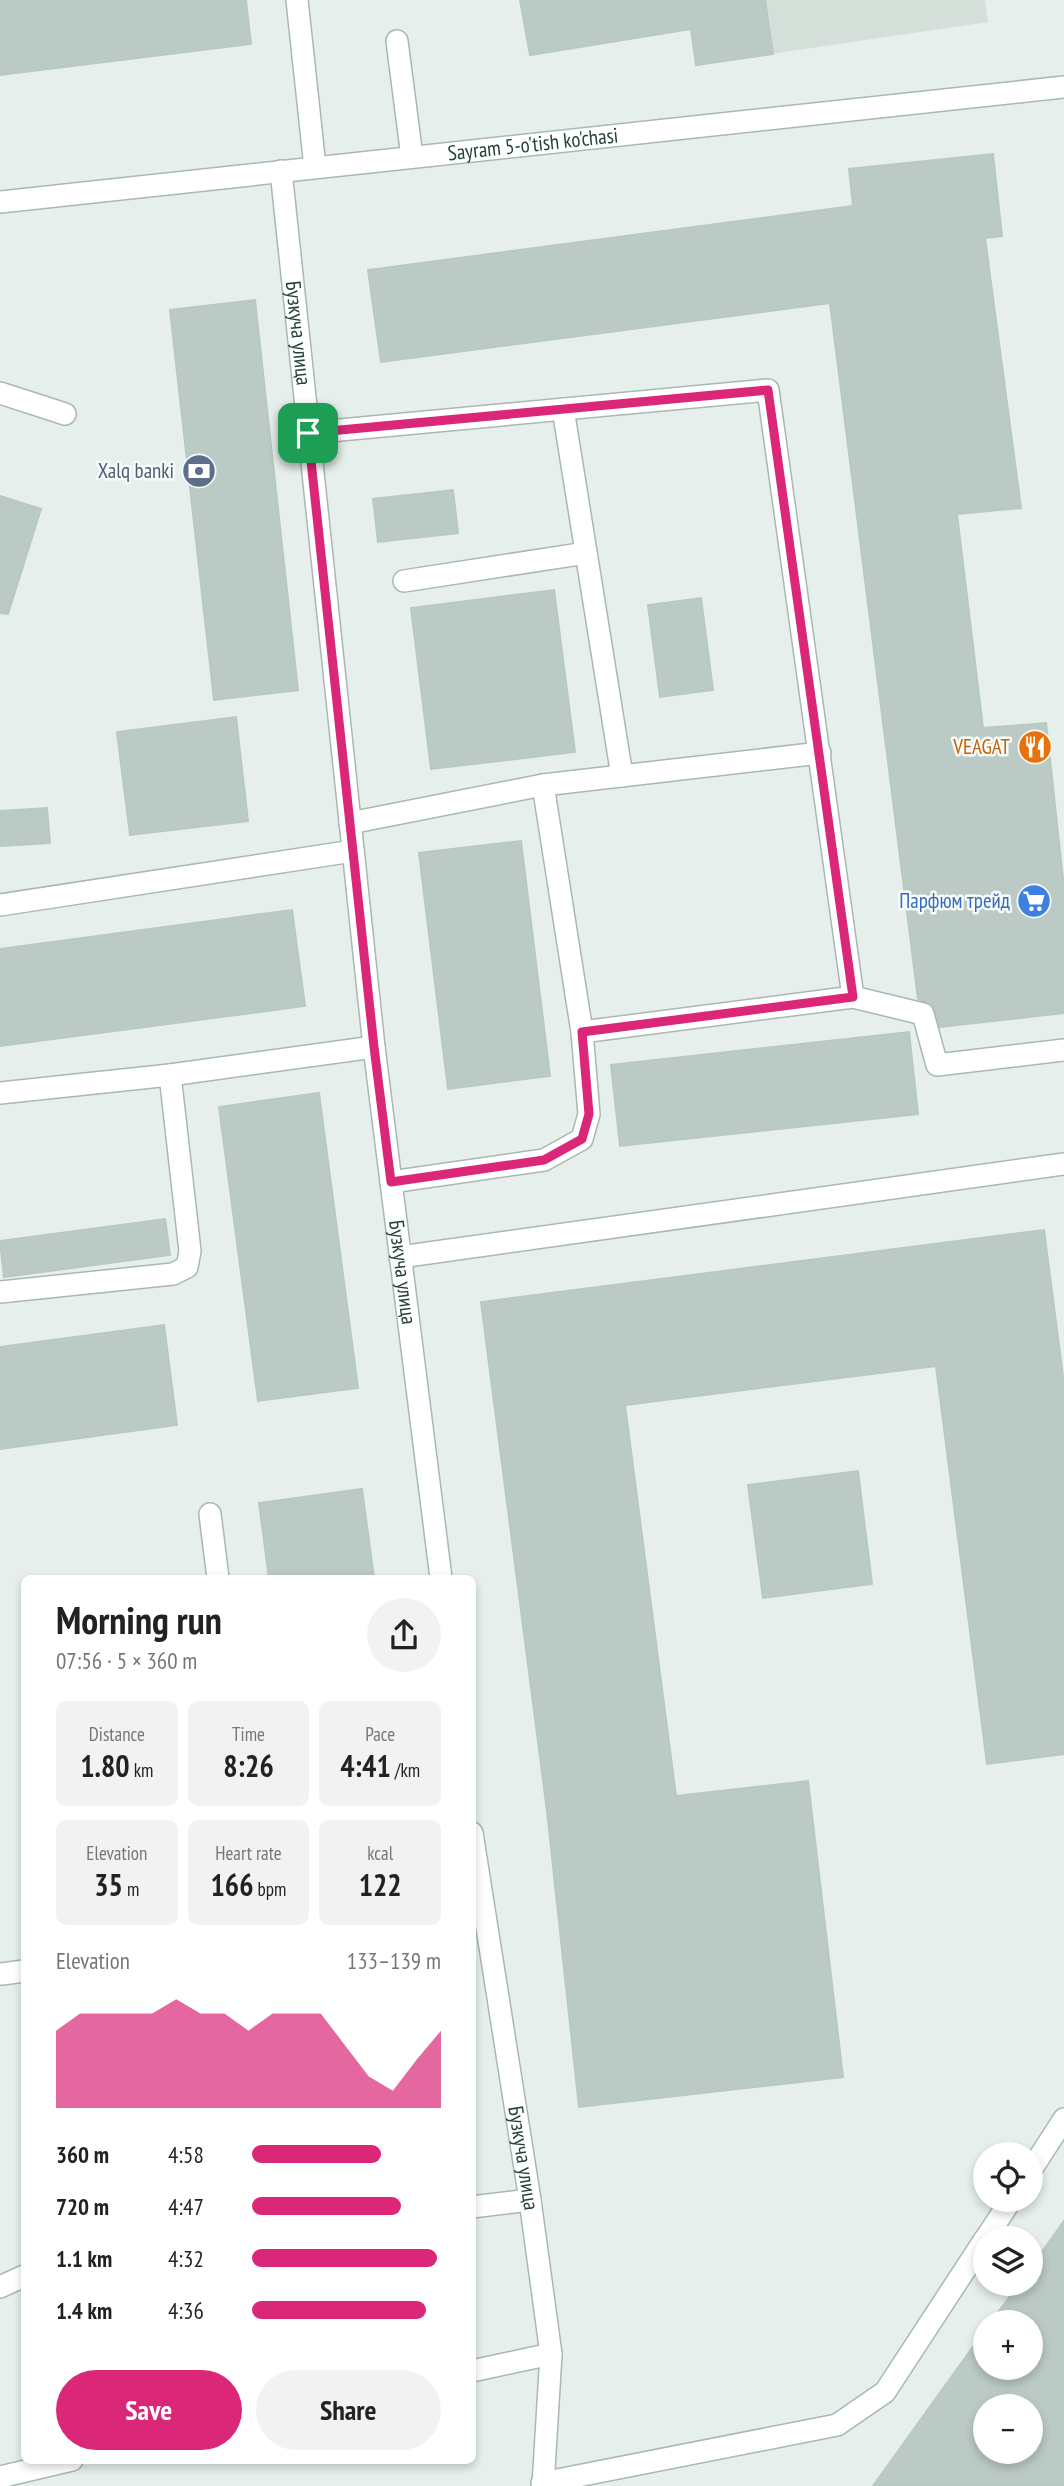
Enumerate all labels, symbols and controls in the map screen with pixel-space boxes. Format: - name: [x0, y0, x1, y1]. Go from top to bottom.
- street label: Sayram 5-o'tish ko'chasi: [446, 121, 619, 167]
- street label: Бузкуча улица: [280, 279, 318, 387]
- pin: [278, 403, 338, 463]
- icon: arrive: [289, 414, 327, 452]
- bank icon: Xalq banki: [180, 452, 218, 490]
- place label: Xalq banki: [98, 457, 174, 484]
- restaurant icon: VEAGAT: [1016, 728, 1054, 766]
- place label: VEAGAT: [952, 733, 1011, 760]
- supermarket icon: Парфюм трейд: [1015, 882, 1053, 920]
- place label: Парфюм трейд: [899, 887, 1010, 914]
- street label: Бузкуча улица: [383, 1218, 423, 1326]
- text: Morning run: [56, 1595, 222, 1644]
- button: share: [367, 1598, 441, 1672]
- text: 07:56 · 5 × 360 m: [56, 1646, 197, 1675]
- text: Distance: [89, 1722, 145, 1746]
- text: Time: [232, 1722, 265, 1746]
- text: Pace: [365, 1722, 395, 1746]
- text: 1.80: [80, 1746, 130, 1785]
- text: 8:26: [223, 1746, 274, 1785]
- text: 4:41: [340, 1746, 391, 1785]
- text: km: [130, 1758, 153, 1782]
- text: /km: [391, 1758, 420, 1782]
- text: Elevation: [86, 1841, 147, 1865]
- text: Heart rate: [215, 1841, 282, 1865]
- text: kcal: [367, 1841, 393, 1865]
- text: 35: [94, 1865, 123, 1904]
- text: 166: [211, 1865, 254, 1904]
- text: 122: [359, 1865, 402, 1904]
- text: m: [123, 1877, 139, 1901]
- text: bpm: [254, 1877, 286, 1901]
- text: Elevation: [56, 1946, 130, 1975]
- text: 133–139 m: [347, 1946, 441, 1975]
- street label: Бузкуча улица: [502, 2104, 545, 2212]
- text: 360 m: [56, 2140, 109, 2169]
- text: 4:58: [168, 2140, 204, 2169]
- map controls: [973, 2142, 1043, 2464]
- button: locate: [973, 2142, 1043, 2212]
- text: 720 m: [56, 2192, 109, 2221]
- text: 4:47: [168, 2192, 204, 2221]
- button: layers: [973, 2226, 1043, 2296]
- text: 1.1 km: [56, 2244, 112, 2273]
- text: 4:32: [168, 2244, 204, 2273]
- text: 1.4 km: [56, 2296, 112, 2325]
- text: 4:36: [168, 2296, 204, 2325]
- button: +: [973, 2310, 1043, 2380]
- button: Save: [56, 2370, 242, 2450]
- button: Share: [256, 2370, 441, 2450]
- button: −: [973, 2394, 1043, 2464]

